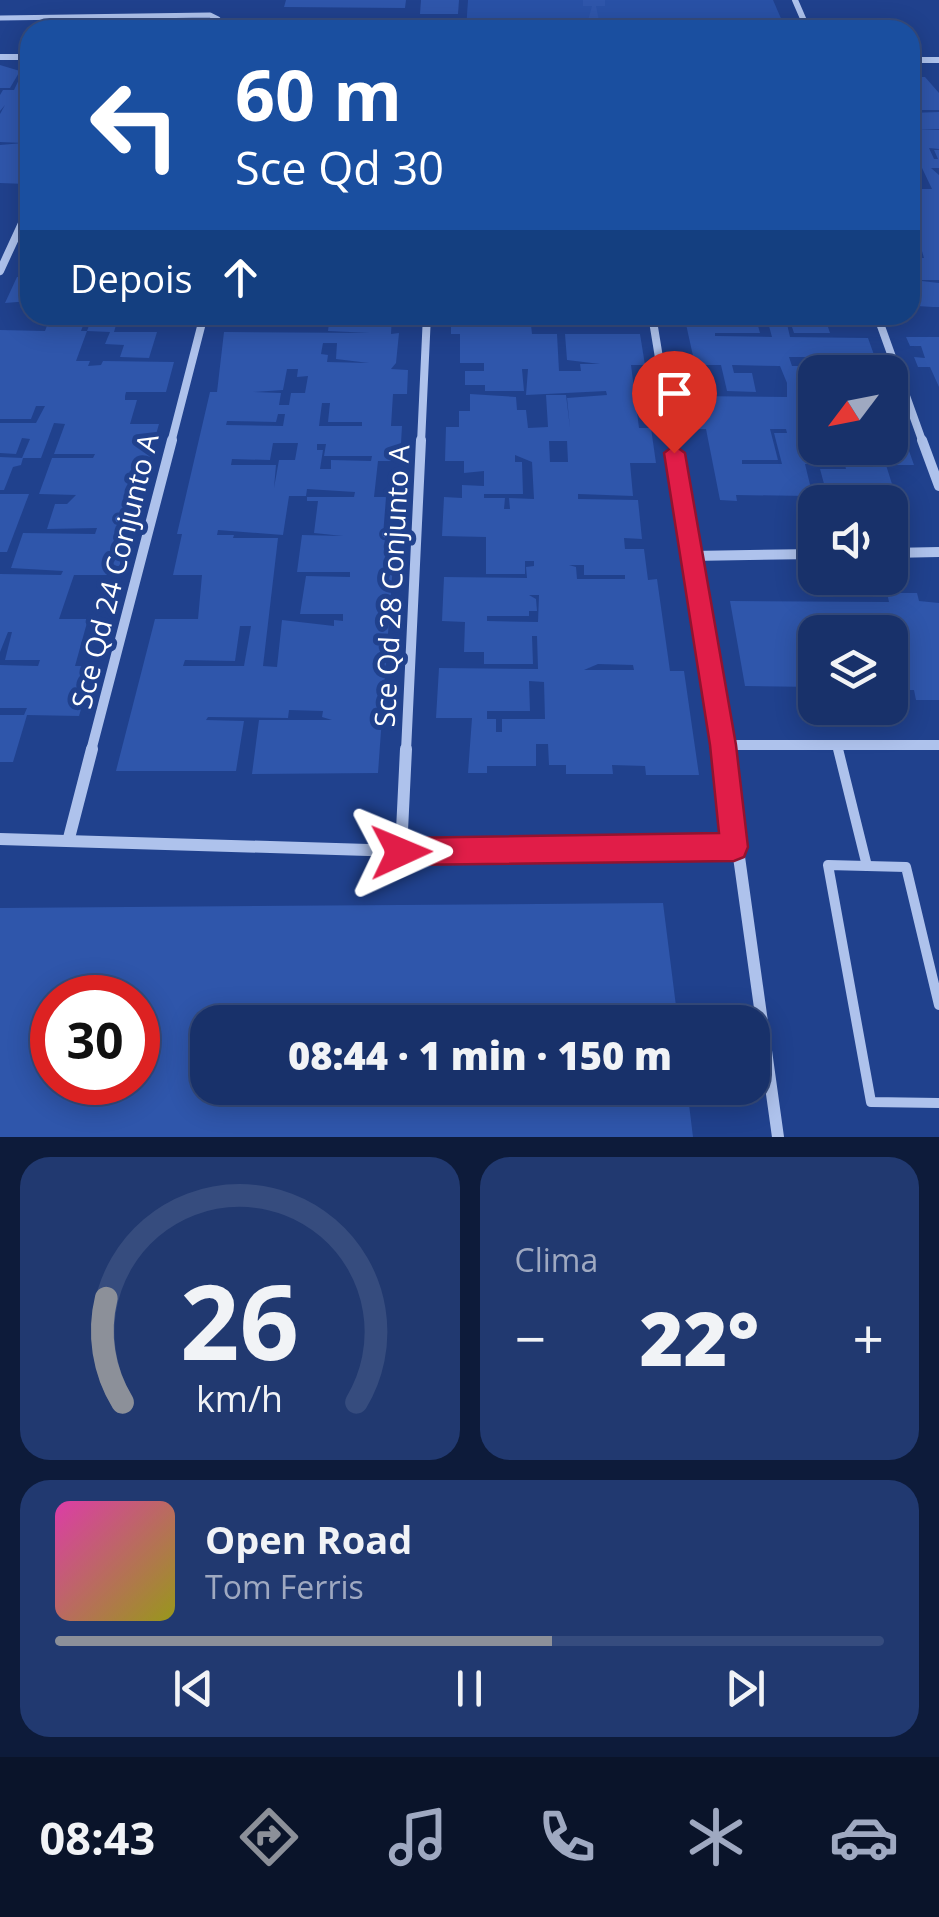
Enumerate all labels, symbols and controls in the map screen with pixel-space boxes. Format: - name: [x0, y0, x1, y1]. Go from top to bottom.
- text: 60 m: [235, 46, 402, 142]
- icon: left: [70, 60, 200, 190]
- text: Sce Qd 30: [235, 137, 444, 198]
- icon: ahead: [213, 250, 268, 305]
- text: Depois: [70, 252, 193, 304]
- pin: [632, 351, 717, 454]
- north arrow: [798, 355, 908, 465]
- map controls: [798, 355, 908, 725]
- icon: arrive: [647, 366, 702, 421]
- street label: Sce Qd 24 Conjunto A: [61, 429, 167, 712]
- street label: Sce Qd 28 Conjunto A: [365, 444, 417, 728]
- button: sound: [798, 485, 908, 595]
- button: layers: [798, 615, 908, 725]
- position arrow: [349, 800, 453, 904]
- speed limit sign: 30: [30, 975, 160, 1105]
- text: 08:44 · 1 min · 150 m: [288, 1029, 672, 1081]
- text: Clima: [515, 1238, 598, 1281]
- text: 26: [180, 1249, 299, 1390]
- text: 22°: [639, 1286, 759, 1388]
- text: −: [515, 1300, 546, 1375]
- text: +: [853, 1300, 884, 1375]
- text: km/h: [196, 1374, 283, 1422]
- text: Open Road: [205, 1513, 412, 1565]
- text: Tom Ferris: [205, 1565, 364, 1608]
- icon: previous: [166, 1661, 221, 1716]
- icon: pause: [442, 1661, 497, 1716]
- icon: next: [718, 1661, 773, 1716]
- icon: directions: [234, 1802, 304, 1872]
- icon: music: [383, 1802, 453, 1872]
- icon: phone: [532, 1802, 602, 1872]
- icon: climate: [681, 1802, 751, 1872]
- icon: car: [829, 1802, 899, 1872]
- text: 08:43: [39, 1807, 155, 1868]

